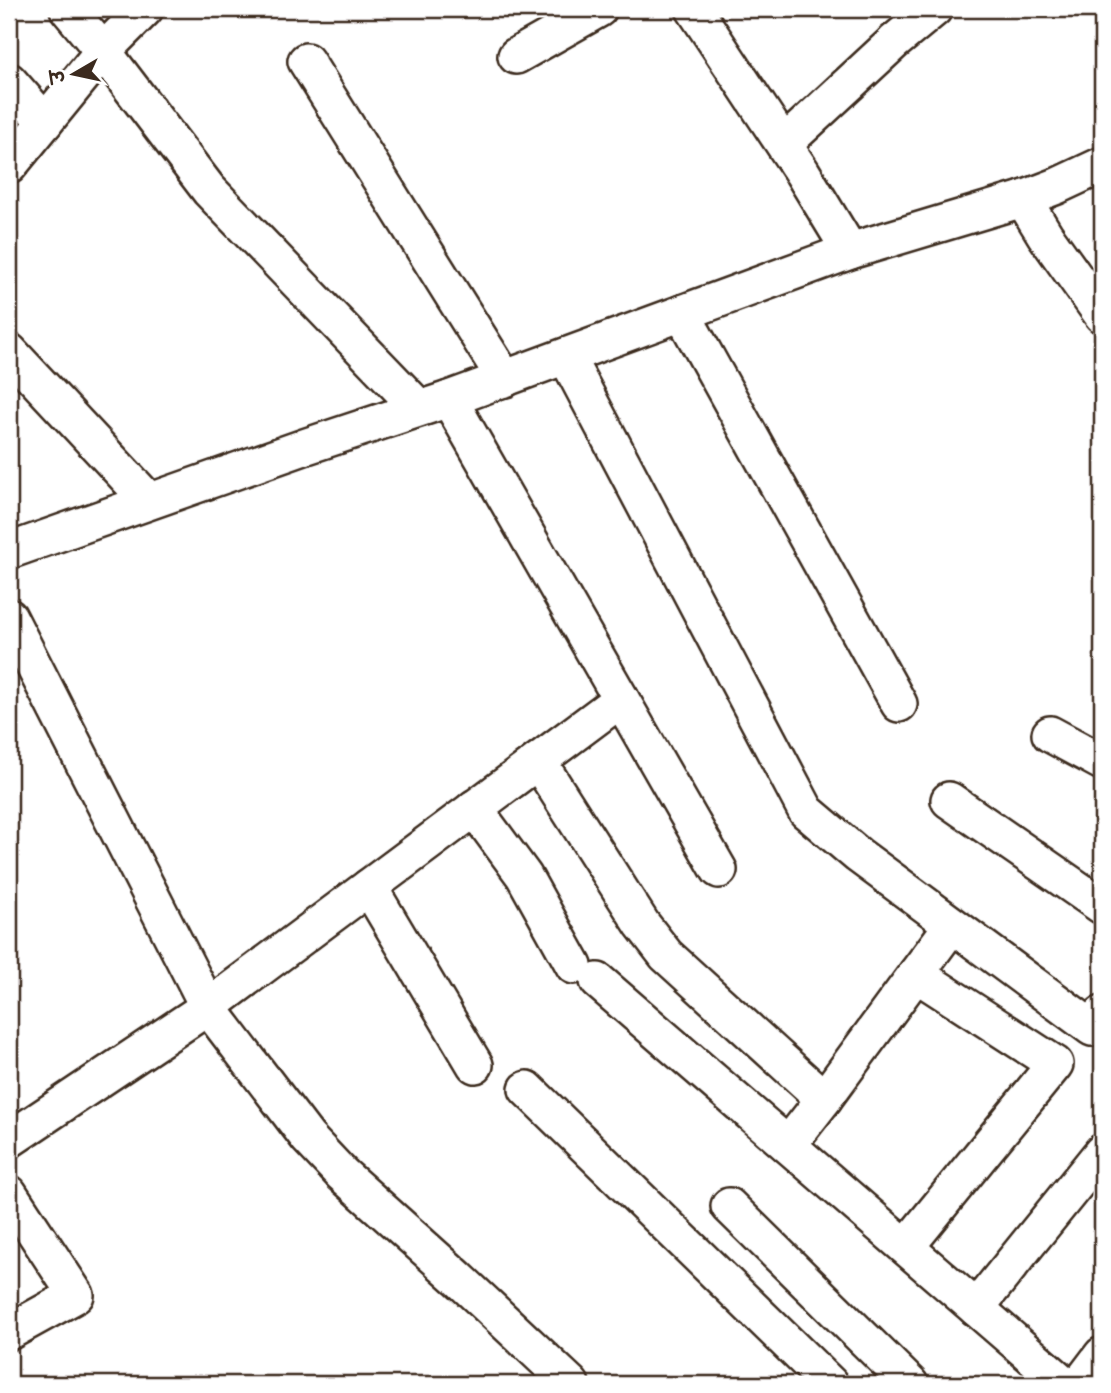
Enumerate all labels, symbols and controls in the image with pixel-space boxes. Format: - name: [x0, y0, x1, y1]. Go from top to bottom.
- north arrow: [38, 38, 108, 108]
- text: उ: [40, 65, 75, 87]

